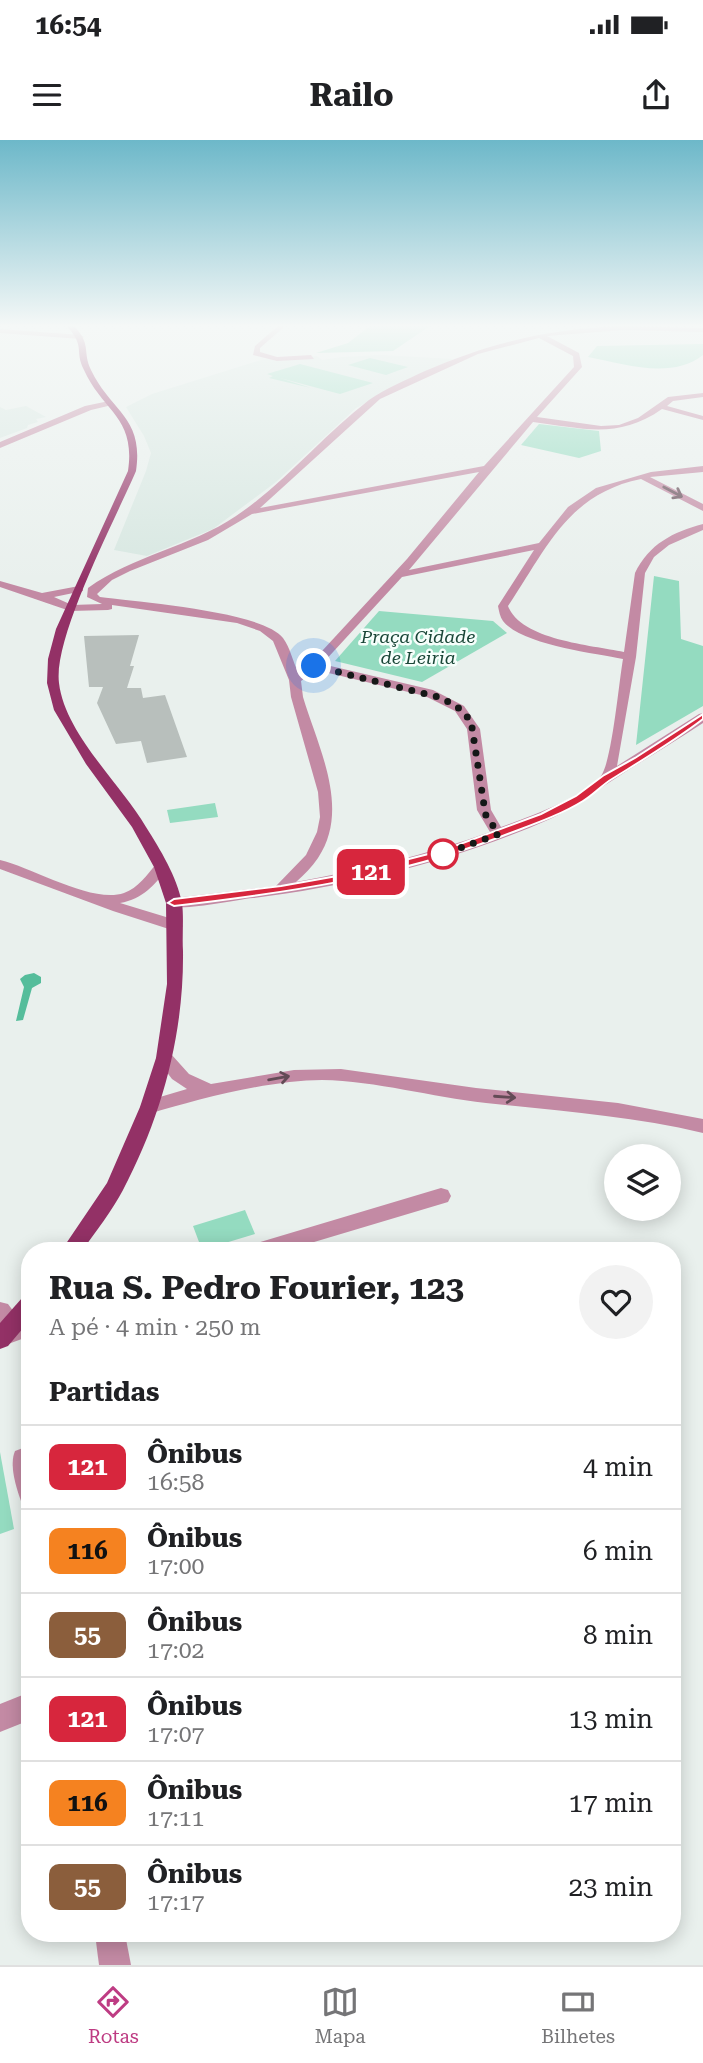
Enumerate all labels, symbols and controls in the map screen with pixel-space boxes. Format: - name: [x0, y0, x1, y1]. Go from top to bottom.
- text: 16:54: [35, 10, 101, 40]
- icon: menu: [28, 76, 66, 114]
- text: Railo: [309, 76, 394, 114]
- icon: share: [637, 76, 675, 114]
- one-way arrow: [662, 486, 683, 500]
- park label: Praça Cidade de Leiria: [360, 626, 475, 668]
- your location: [296, 648, 331, 683]
- unlabelled marker: [428, 839, 458, 869]
- line badge: 121: [331, 849, 411, 895]
- text: 121: [351, 858, 391, 886]
- one-way arrow: [267, 1071, 290, 1085]
- one-way arrow: [493, 1091, 515, 1104]
- map controls: [604, 1144, 681, 1221]
- button: layers: [604, 1144, 681, 1221]
- button: heart: [579, 1265, 653, 1339]
- text: Rua S. Pedro Fourier, 123: [49, 1268, 464, 1307]
- text: A pé · 4 min · 250 m: [49, 1314, 261, 1341]
- text: Partidas: [49, 1377, 159, 1407]
- text: Ônibus: [147, 1439, 242, 1469]
- text: 4 min: [583, 1452, 653, 1482]
- text: 121: [67, 1453, 108, 1481]
- text: 16:58: [147, 1469, 204, 1496]
- text: Ônibus: [147, 1523, 242, 1553]
- text: 6 min: [583, 1536, 653, 1566]
- text: 116: [67, 1537, 108, 1565]
- text: 17:00: [147, 1553, 204, 1580]
- text: Ônibus: [147, 1607, 242, 1637]
- text: 8 min: [583, 1620, 653, 1650]
- text: 55: [74, 1621, 101, 1649]
- text: 17:02: [147, 1637, 204, 1664]
- text: Ônibus: [147, 1691, 242, 1721]
- text: 13 min: [569, 1704, 653, 1734]
- text: 121: [67, 1705, 108, 1733]
- text: 17:07: [147, 1721, 204, 1748]
- text: Ônibus: [147, 1775, 242, 1805]
- text: 17 min: [569, 1788, 653, 1818]
- text: 116: [67, 1789, 108, 1817]
- text: 17:11: [147, 1805, 204, 1832]
- text: Ônibus: [147, 1859, 242, 1889]
- text: 23 min: [569, 1872, 653, 1902]
- text: 55: [74, 1873, 101, 1901]
- text: 17:17: [147, 1889, 204, 1916]
- tab: Rotas: [88, 1983, 139, 2048]
- tab: Mapa: [315, 1983, 365, 2048]
- tab: Bilhetes: [541, 1983, 615, 2048]

